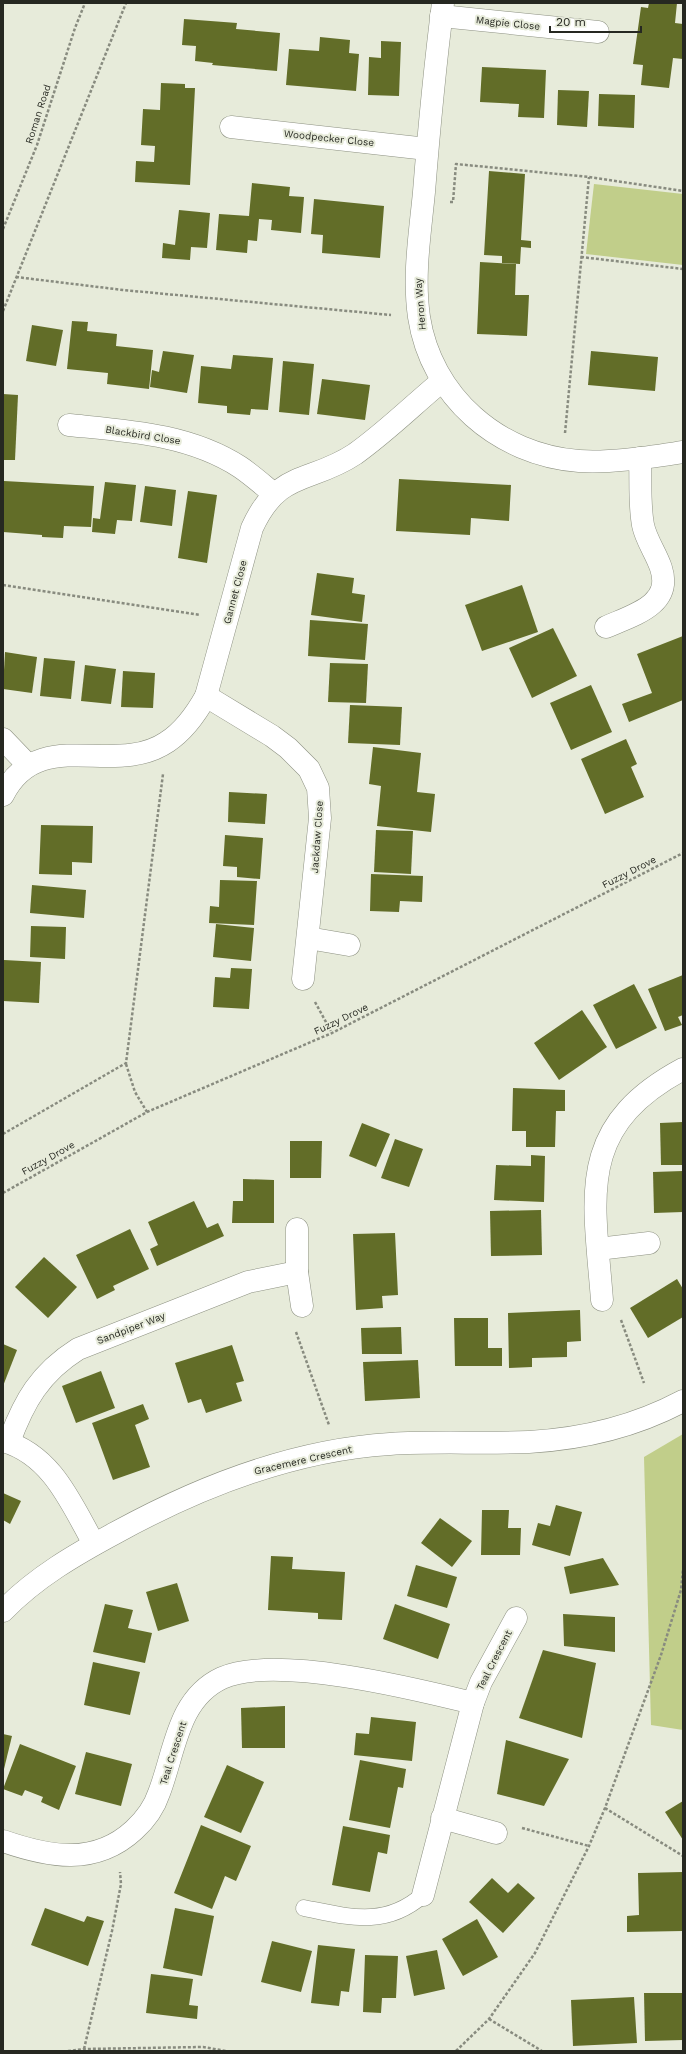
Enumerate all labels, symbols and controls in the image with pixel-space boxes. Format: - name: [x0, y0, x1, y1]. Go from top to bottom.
- scale bar: [550, 8, 641, 34]
- street label: Magpie Close: [475, 14, 541, 32]
- text: 20 m: [556, 15, 586, 29]
- street label: Roman Road: [23, 83, 53, 145]
- street label: Woodpecker Close: [283, 128, 375, 148]
- street label: Heron Way: [412, 277, 428, 330]
- street label: Blackbird Close: [105, 424, 182, 446]
- street label: Gannet Close: [221, 559, 249, 625]
- street label: Jackdaw Close: [309, 800, 325, 874]
- street label: Fuzzy Drove: [600, 854, 658, 890]
- street label: Fuzzy Drove: [312, 1001, 370, 1037]
- street label: Fuzzy Drove: [20, 1139, 77, 1177]
- street label: Sandpiper Way: [95, 1310, 167, 1346]
- street label: Gracemere Crescent: [253, 1443, 354, 1477]
- street label: Teal Crescent: [474, 1627, 514, 1692]
- street label: Teal Crescent: [158, 1719, 189, 1786]

